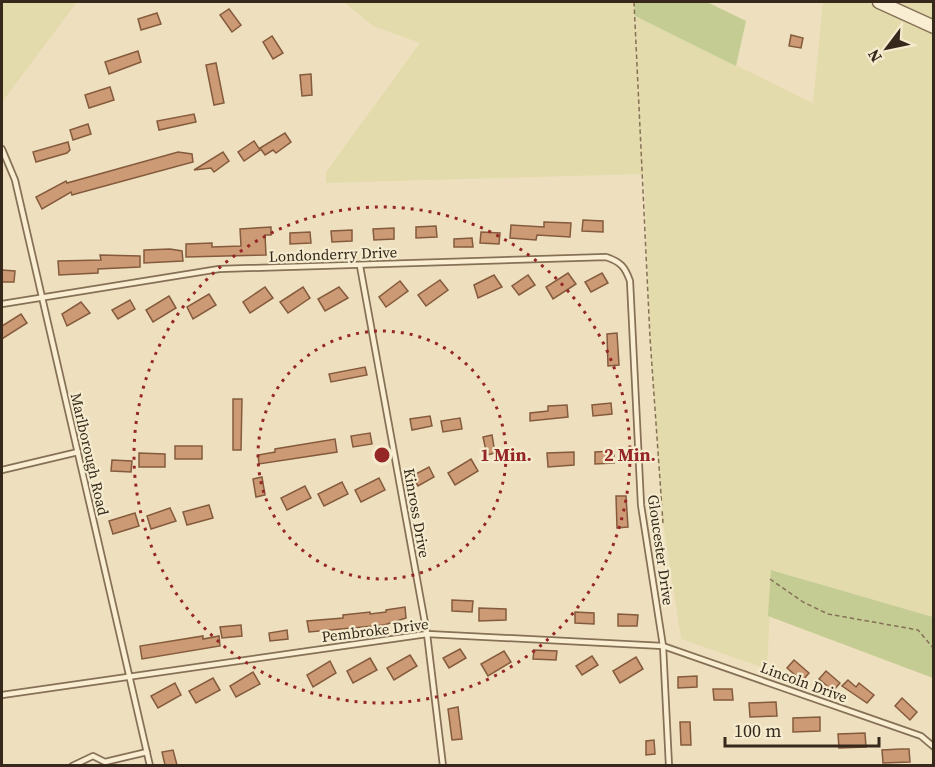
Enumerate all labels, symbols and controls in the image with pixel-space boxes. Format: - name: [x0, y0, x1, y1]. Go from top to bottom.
- north arrow: [857, 18, 917, 78]
- text: N: [862, 45, 887, 67]
- street label: Londonderry Drive: [268, 241, 398, 267]
- street label: Marlborough Road: [66, 391, 114, 518]
- text: 1 Min.: [480, 442, 532, 467]
- text: 2 Min.: [604, 442, 656, 467]
- centre of rings: [372, 445, 392, 465]
- street label: Kinross Drive: [399, 467, 435, 560]
- street label: Gloucester Drive: [643, 493, 679, 607]
- street label: Pembroke Drive: [320, 613, 430, 647]
- street label: Lincoln Drive: [758, 657, 851, 708]
- scale bar: [725, 710, 880, 748]
- text: 100 m: [734, 718, 781, 743]

